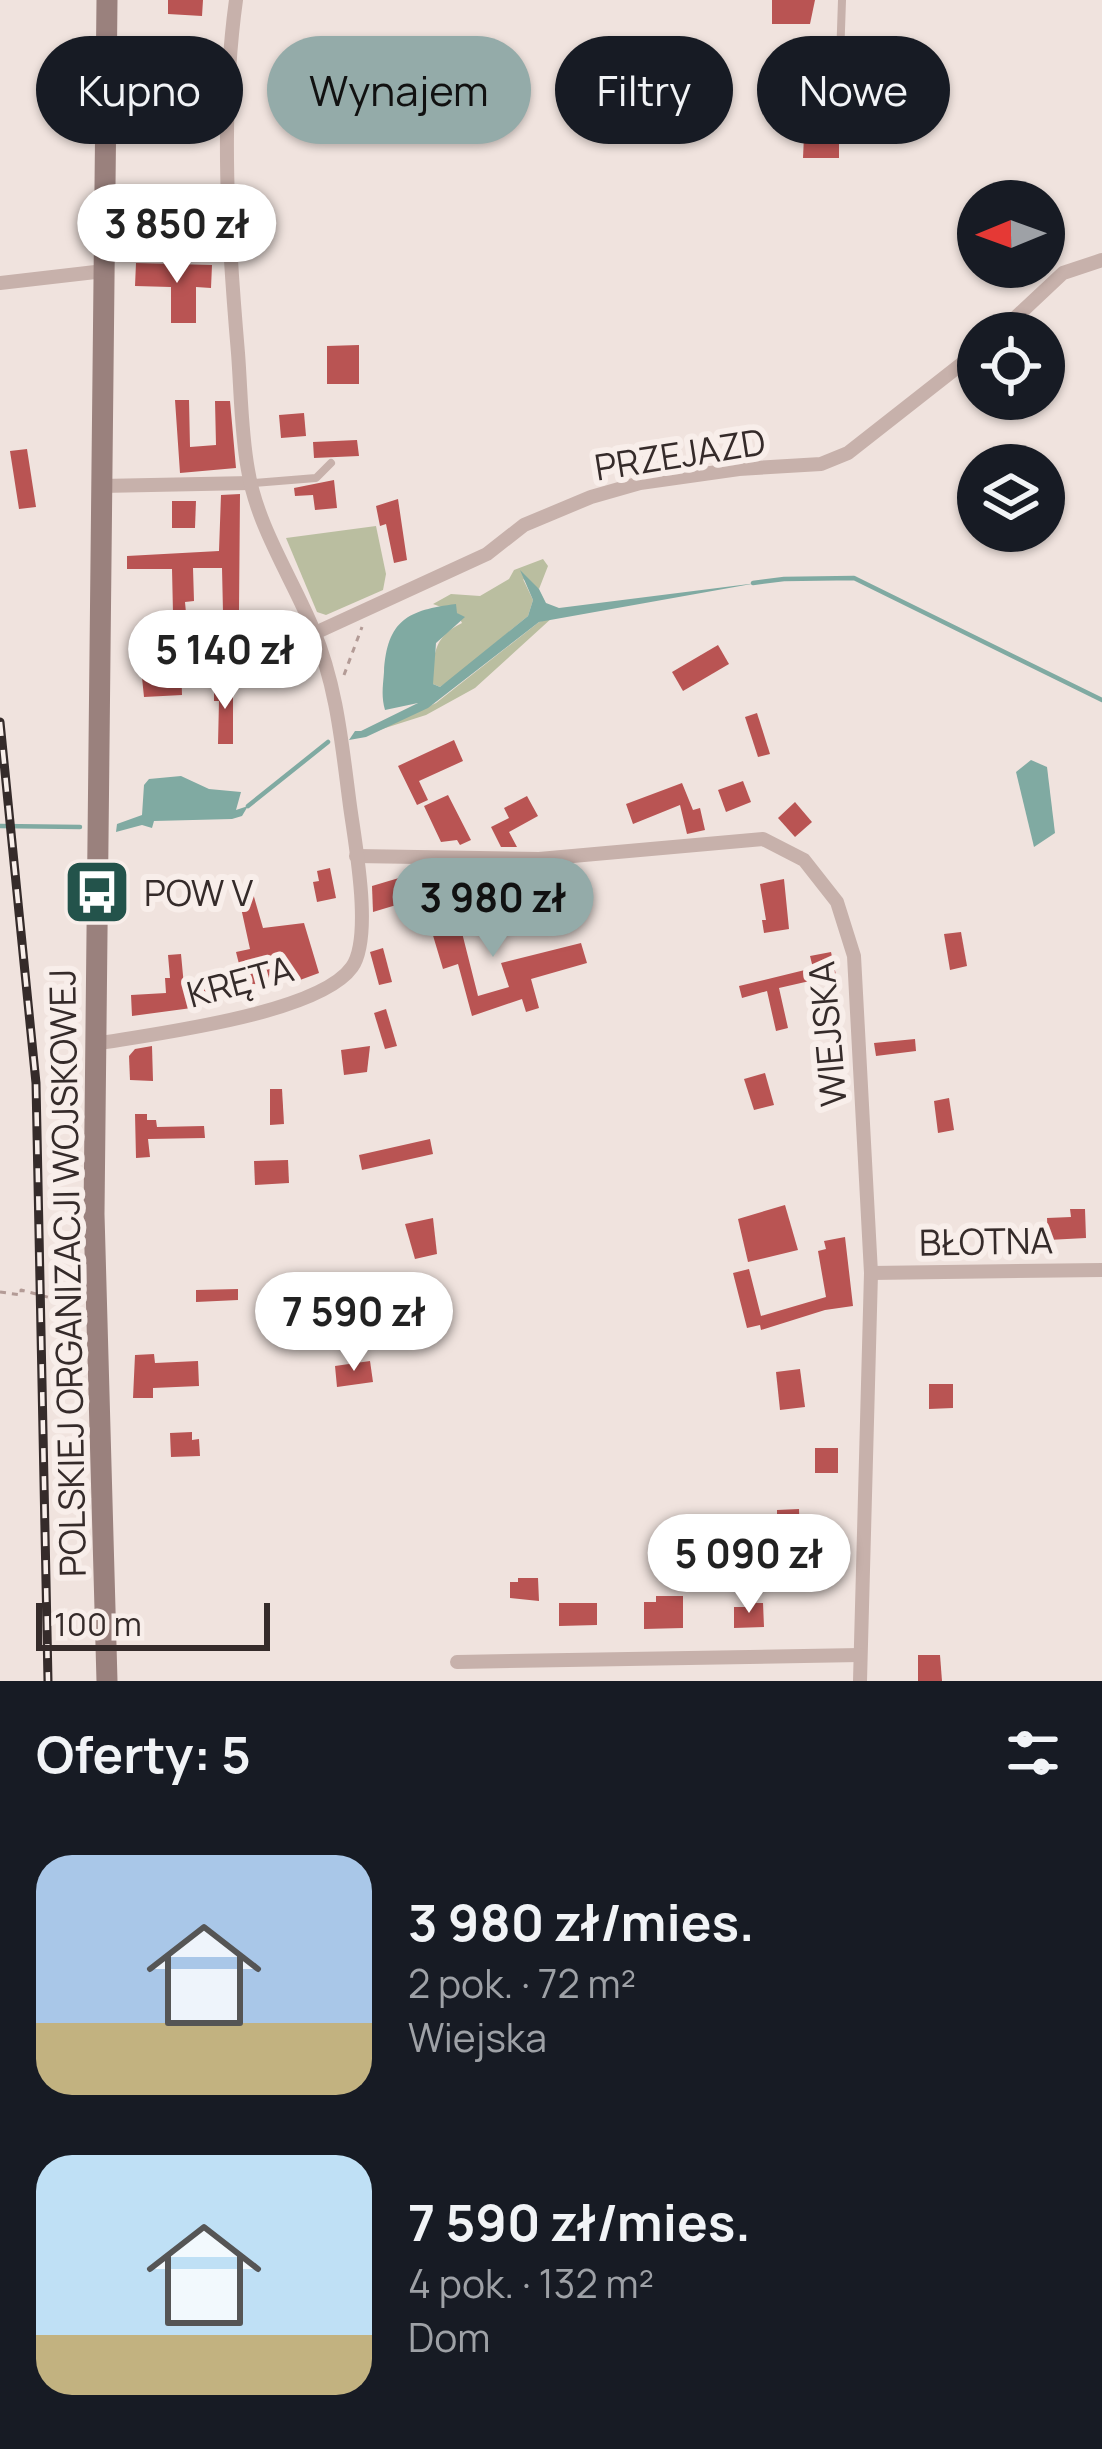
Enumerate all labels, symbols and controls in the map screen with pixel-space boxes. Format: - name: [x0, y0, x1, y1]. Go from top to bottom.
- chip: Kupno: [36, 36, 243, 144]
- chip: Wynajem: [267, 36, 531, 144]
- chip: Filtry: [555, 36, 733, 144]
- chip: Nowe: [757, 36, 950, 144]
- north arrow: [957, 180, 1065, 288]
- map controls: [957, 180, 1065, 552]
- pin: 3 850 zł: [53, 184, 301, 286]
- text: 3 850 zł: [104, 196, 250, 250]
- button: locate: [957, 312, 1065, 420]
- street label: PRZEJAZD: [591, 416, 769, 492]
- button: layers: [957, 444, 1065, 552]
- pin: 5 140 zł: [101, 610, 349, 712]
- text: 5 140 zł: [155, 622, 295, 676]
- bus stop icon: POW V: [62, 857, 132, 927]
- pin: 3 980 zł: [369, 858, 617, 960]
- place label: POW V: [144, 868, 254, 917]
- text: 3 980 zł: [420, 870, 566, 924]
- street label: KRĘTA: [181, 943, 299, 1019]
- street label: WIEJSKA: [796, 959, 858, 1109]
- street label: POLSKIEJ ORGANIZACJI WOJSKOWEJ: [37, 969, 97, 1577]
- street label: BŁOTNA: [918, 1215, 1054, 1267]
- pin: 7 590 zł: [230, 1272, 478, 1374]
- text: 7 590 zł: [282, 1284, 426, 1338]
- pin: 5 090 zł: [625, 1514, 873, 1616]
- text: 5 090 zł: [675, 1526, 823, 1580]
- scale bar: [36, 1597, 270, 1650]
- text: 100 m: [54, 1601, 142, 1646]
- text: Oferty: 5: [36, 1719, 251, 1788]
- icon: filters: [1000, 1720, 1066, 1786]
- text: 3 980 zł/mies.: [408, 1887, 755, 1956]
- icon: home: [132, 1903, 276, 2047]
- text: 2 pok. · 72 m²: [408, 1956, 636, 2010]
- text: Wiejska: [408, 2010, 547, 2064]
- text: 7 590 zł/mies.: [408, 2187, 751, 2256]
- icon: home: [132, 2203, 276, 2347]
- text: 4 pok. · 132 m²: [408, 2256, 654, 2310]
- text: Dom: [408, 2310, 490, 2364]

